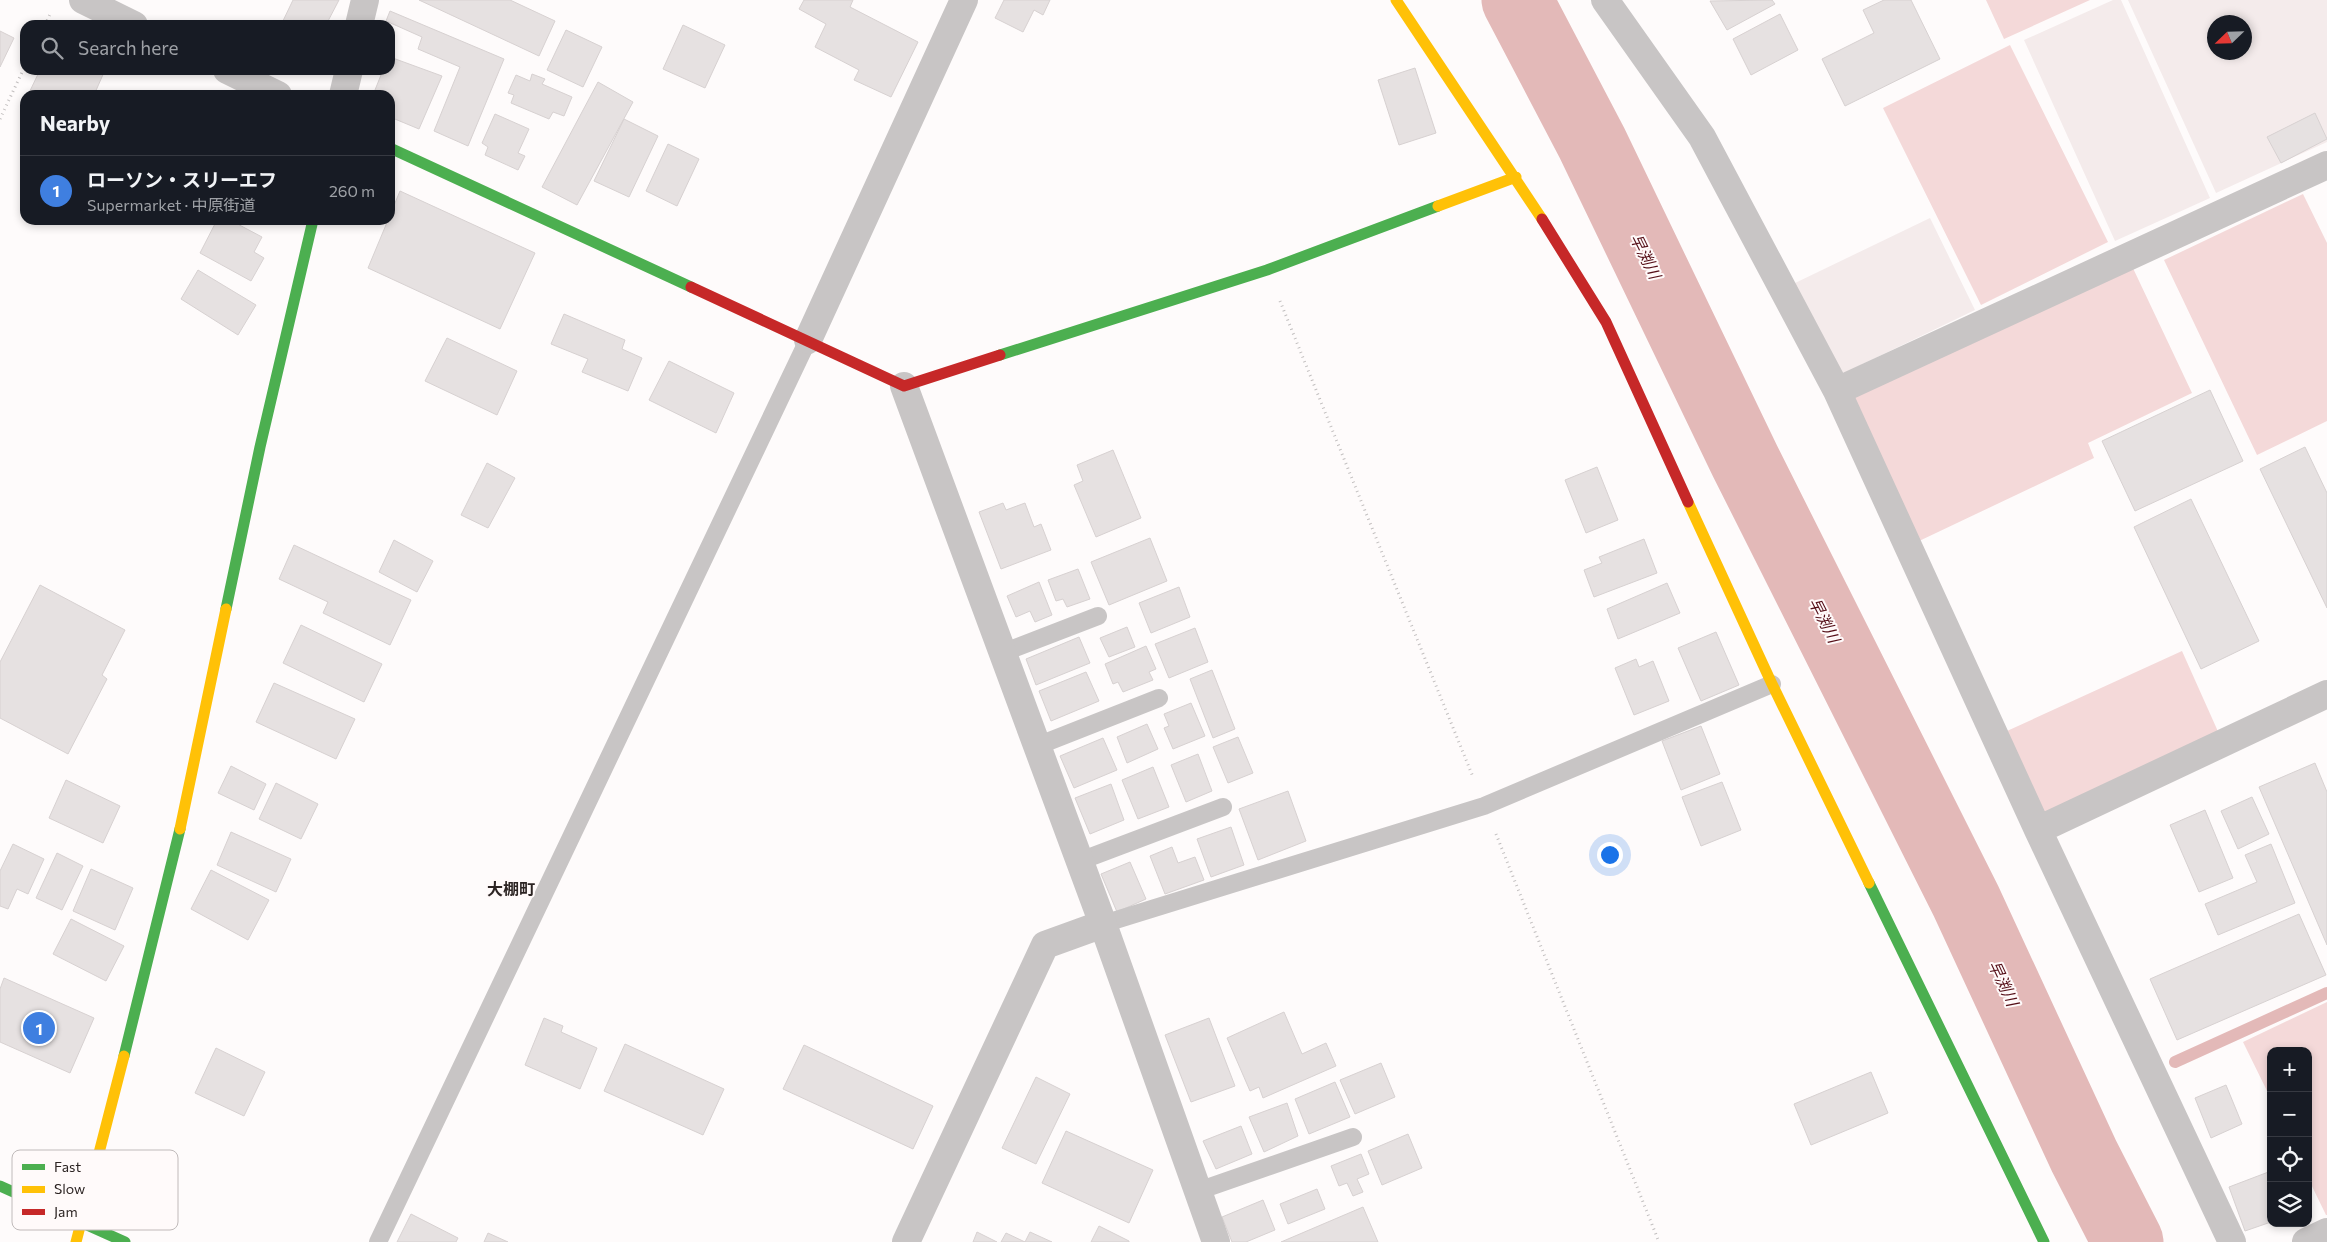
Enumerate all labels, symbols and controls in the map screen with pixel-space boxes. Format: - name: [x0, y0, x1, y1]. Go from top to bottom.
- north arrow: [2207, 15, 2252, 60]
- search box: [20, 20, 395, 75]
- icon: search: [38, 34, 66, 62]
- text: Search here: [78, 36, 178, 59]
- text: Nearby: [40, 110, 110, 135]
- text: ローソン・スリーエフ: [87, 168, 277, 191]
- text: 1: [52, 181, 60, 200]
- text: 260 m: [329, 181, 375, 200]
- text: Supermarket · 中原街道: [87, 195, 255, 214]
- water label: 早渕川: [1627, 230, 1666, 284]
- water label: 早渕川: [1806, 594, 1845, 647]
- your location: [1597, 842, 1623, 868]
- district label: 大棚町: [487, 879, 535, 898]
- water label: 早渕川: [1985, 957, 2024, 1011]
- pin: 1: [23, 1009, 55, 1047]
- map controls: [2267, 1047, 2312, 1227]
- button: +: [2267, 1047, 2312, 1092]
- button: −: [2267, 1092, 2312, 1137]
- button: locate: [2267, 1137, 2312, 1182]
- legend: [12, 1150, 178, 1230]
- text: Fast: [54, 1158, 81, 1175]
- text: Slow: [54, 1180, 85, 1197]
- button: layers: [2267, 1182, 2312, 1227]
- text: Jam: [54, 1203, 78, 1220]

